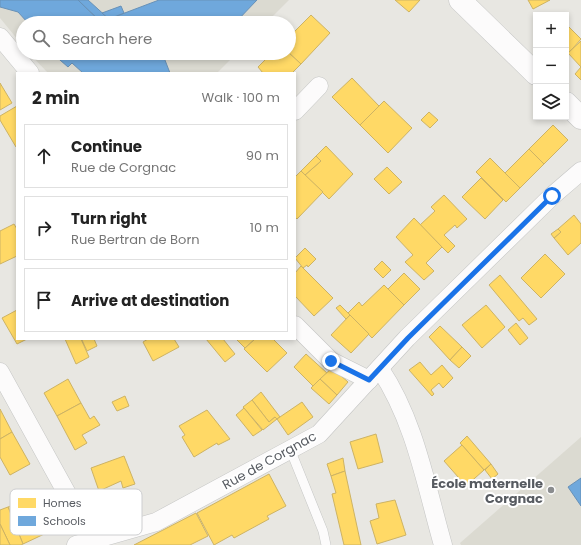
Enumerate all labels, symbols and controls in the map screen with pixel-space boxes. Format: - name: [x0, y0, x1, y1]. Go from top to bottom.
- map controls: [533, 12, 569, 120]
- button: +: [533, 12, 569, 48]
- search box: [16, 16, 296, 60]
- icon: search: [30, 27, 52, 49]
- text: Search here: [62, 28, 152, 49]
- button: −: [533, 48, 569, 84]
- button: layers: [533, 84, 569, 120]
- text: 2 min: [32, 86, 80, 110]
- text: Walk · 100 m: [202, 88, 280, 107]
- text: Continue: [71, 136, 142, 157]
- icon: ahead: [33, 145, 55, 167]
- text: 90 m: [246, 146, 279, 165]
- text: Rue de Corgnac: [71, 158, 176, 177]
- route start: [543, 187, 561, 205]
- text: Turn right: [71, 208, 147, 229]
- icon: right: [33, 217, 55, 239]
- text: 10 m: [250, 218, 279, 237]
- text: Rue Bertran de Born: [71, 230, 200, 249]
- icon: arrive: [33, 289, 55, 311]
- text: Arrive at destination: [71, 290, 229, 311]
- route end: [322, 352, 340, 370]
- street label: Rue de Corgnac: [219, 427, 320, 494]
- place label: École maternelle Corgnac: [431, 474, 543, 508]
- marker: École maternelle Corgnac: [546, 485, 556, 495]
- legend: [10, 489, 142, 535]
- text: Homes: [43, 495, 82, 511]
- text: Schools: [43, 513, 86, 529]

